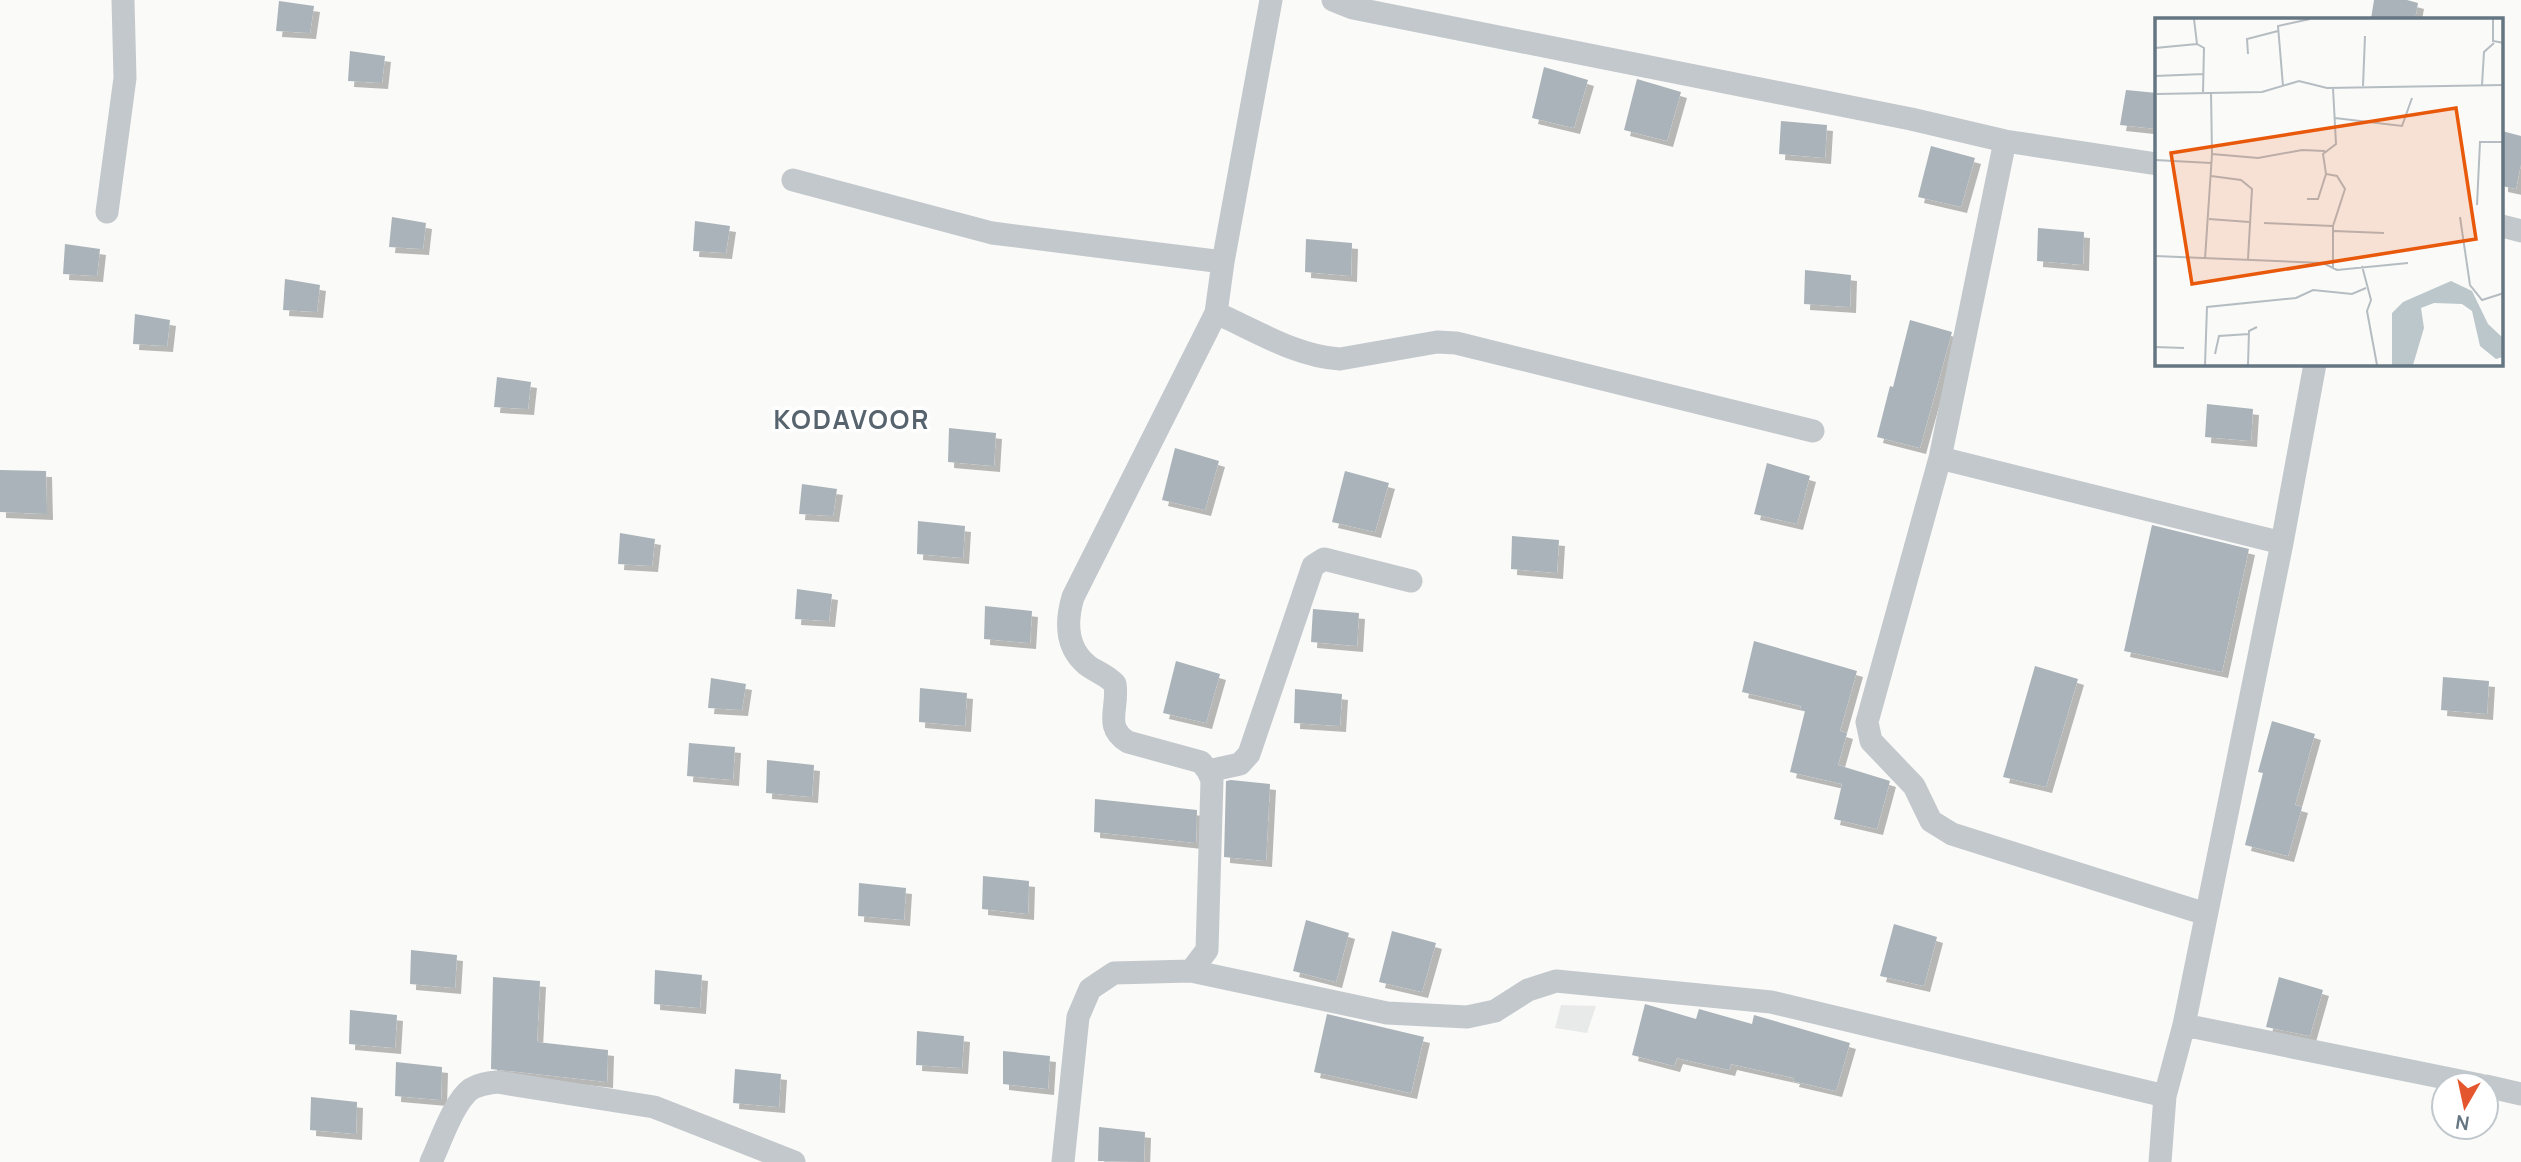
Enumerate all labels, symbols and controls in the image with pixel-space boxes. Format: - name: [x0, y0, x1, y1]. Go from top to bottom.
- inset map: [2155, 18, 2504, 366]
- district label: KODAVOOR: [774, 401, 930, 437]
- north arrow: [2430, 1071, 2500, 1141]
- text: N: [2454, 1109, 2471, 1137]

